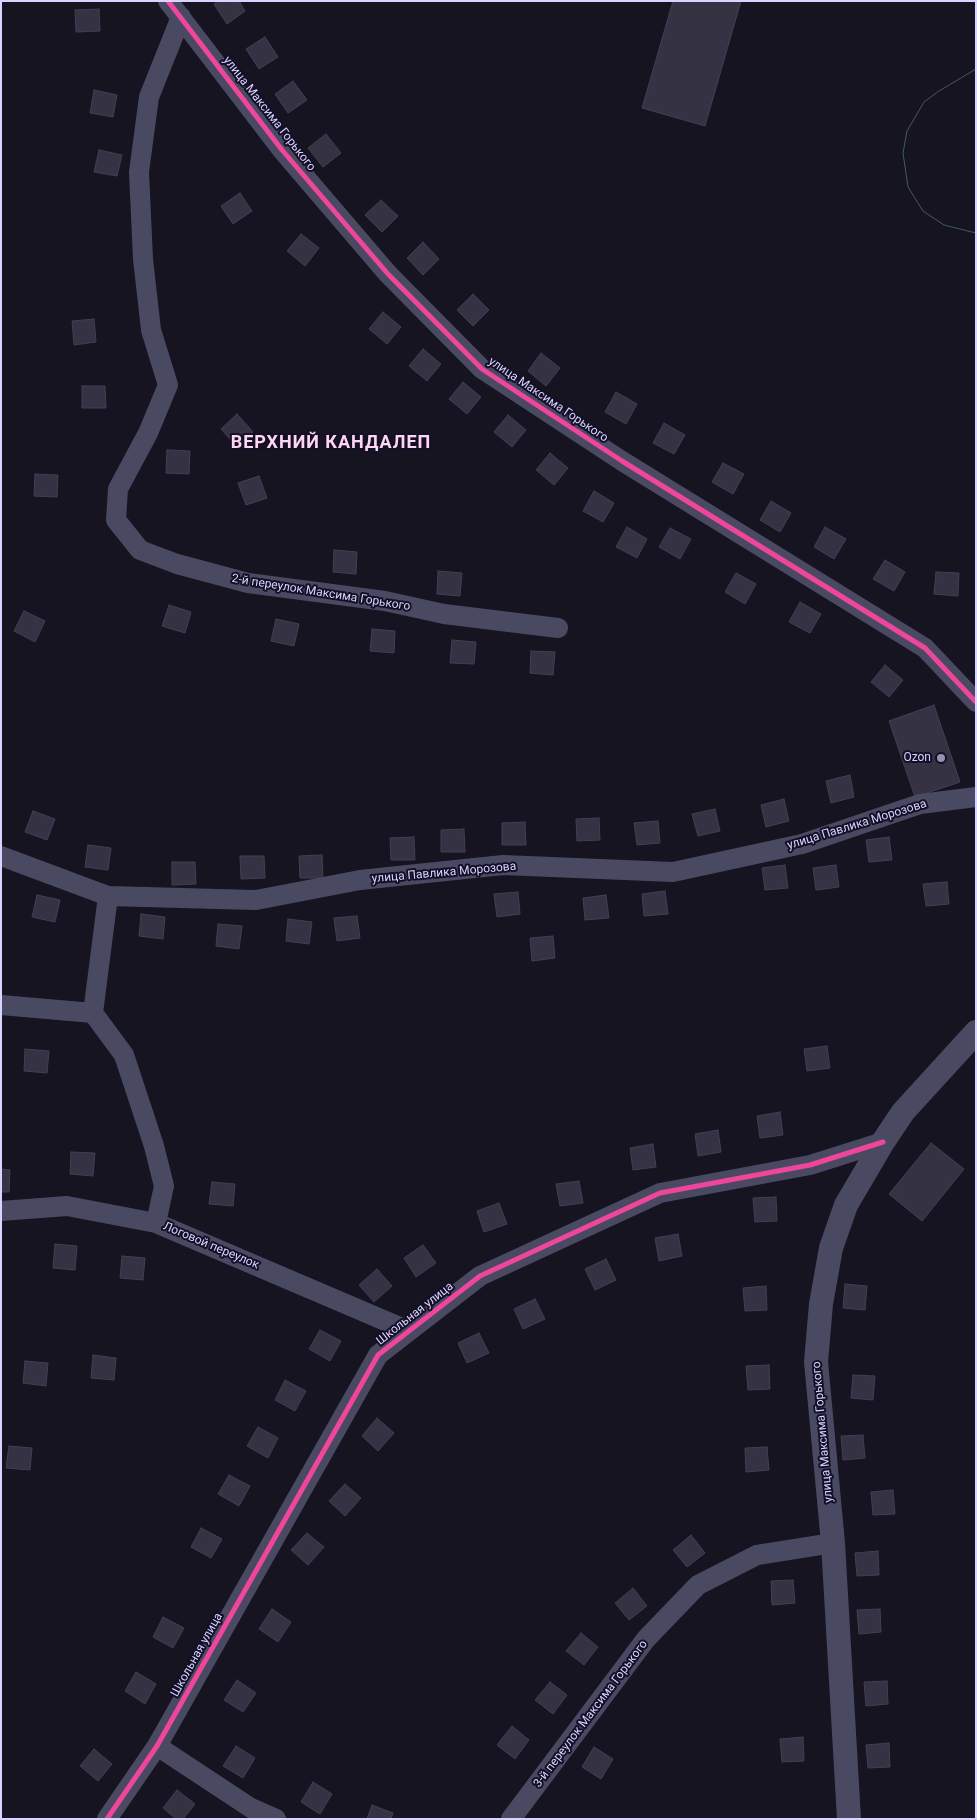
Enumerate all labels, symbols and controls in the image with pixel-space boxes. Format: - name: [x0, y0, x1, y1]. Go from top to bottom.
- street label: улица Максима Горького: [220, 54, 318, 174]
- street label: улица Максима Горького: [485, 354, 611, 446]
- district label: ВЕРХНИЙ КАНДАЛЕП: [229, 432, 433, 454]
- street label: 2-й переулок Максима Горького: [231, 572, 411, 614]
- place label: Ozon: [903, 751, 931, 765]
- marker: Ozon: [935, 752, 947, 764]
- street label: улица Павлика Морозова: [786, 797, 928, 853]
- street label: улица Павлика Морозова: [371, 860, 517, 886]
- street label: Логовой переулок: [161, 1219, 261, 1273]
- street label: Школьная улица: [374, 1279, 456, 1349]
- street label: улица Максима Горького: [810, 1361, 836, 1503]
- street label: Школьная улица: [168, 1610, 226, 1700]
- street label: 3-й переулок Максима Горького: [531, 1638, 651, 1790]

